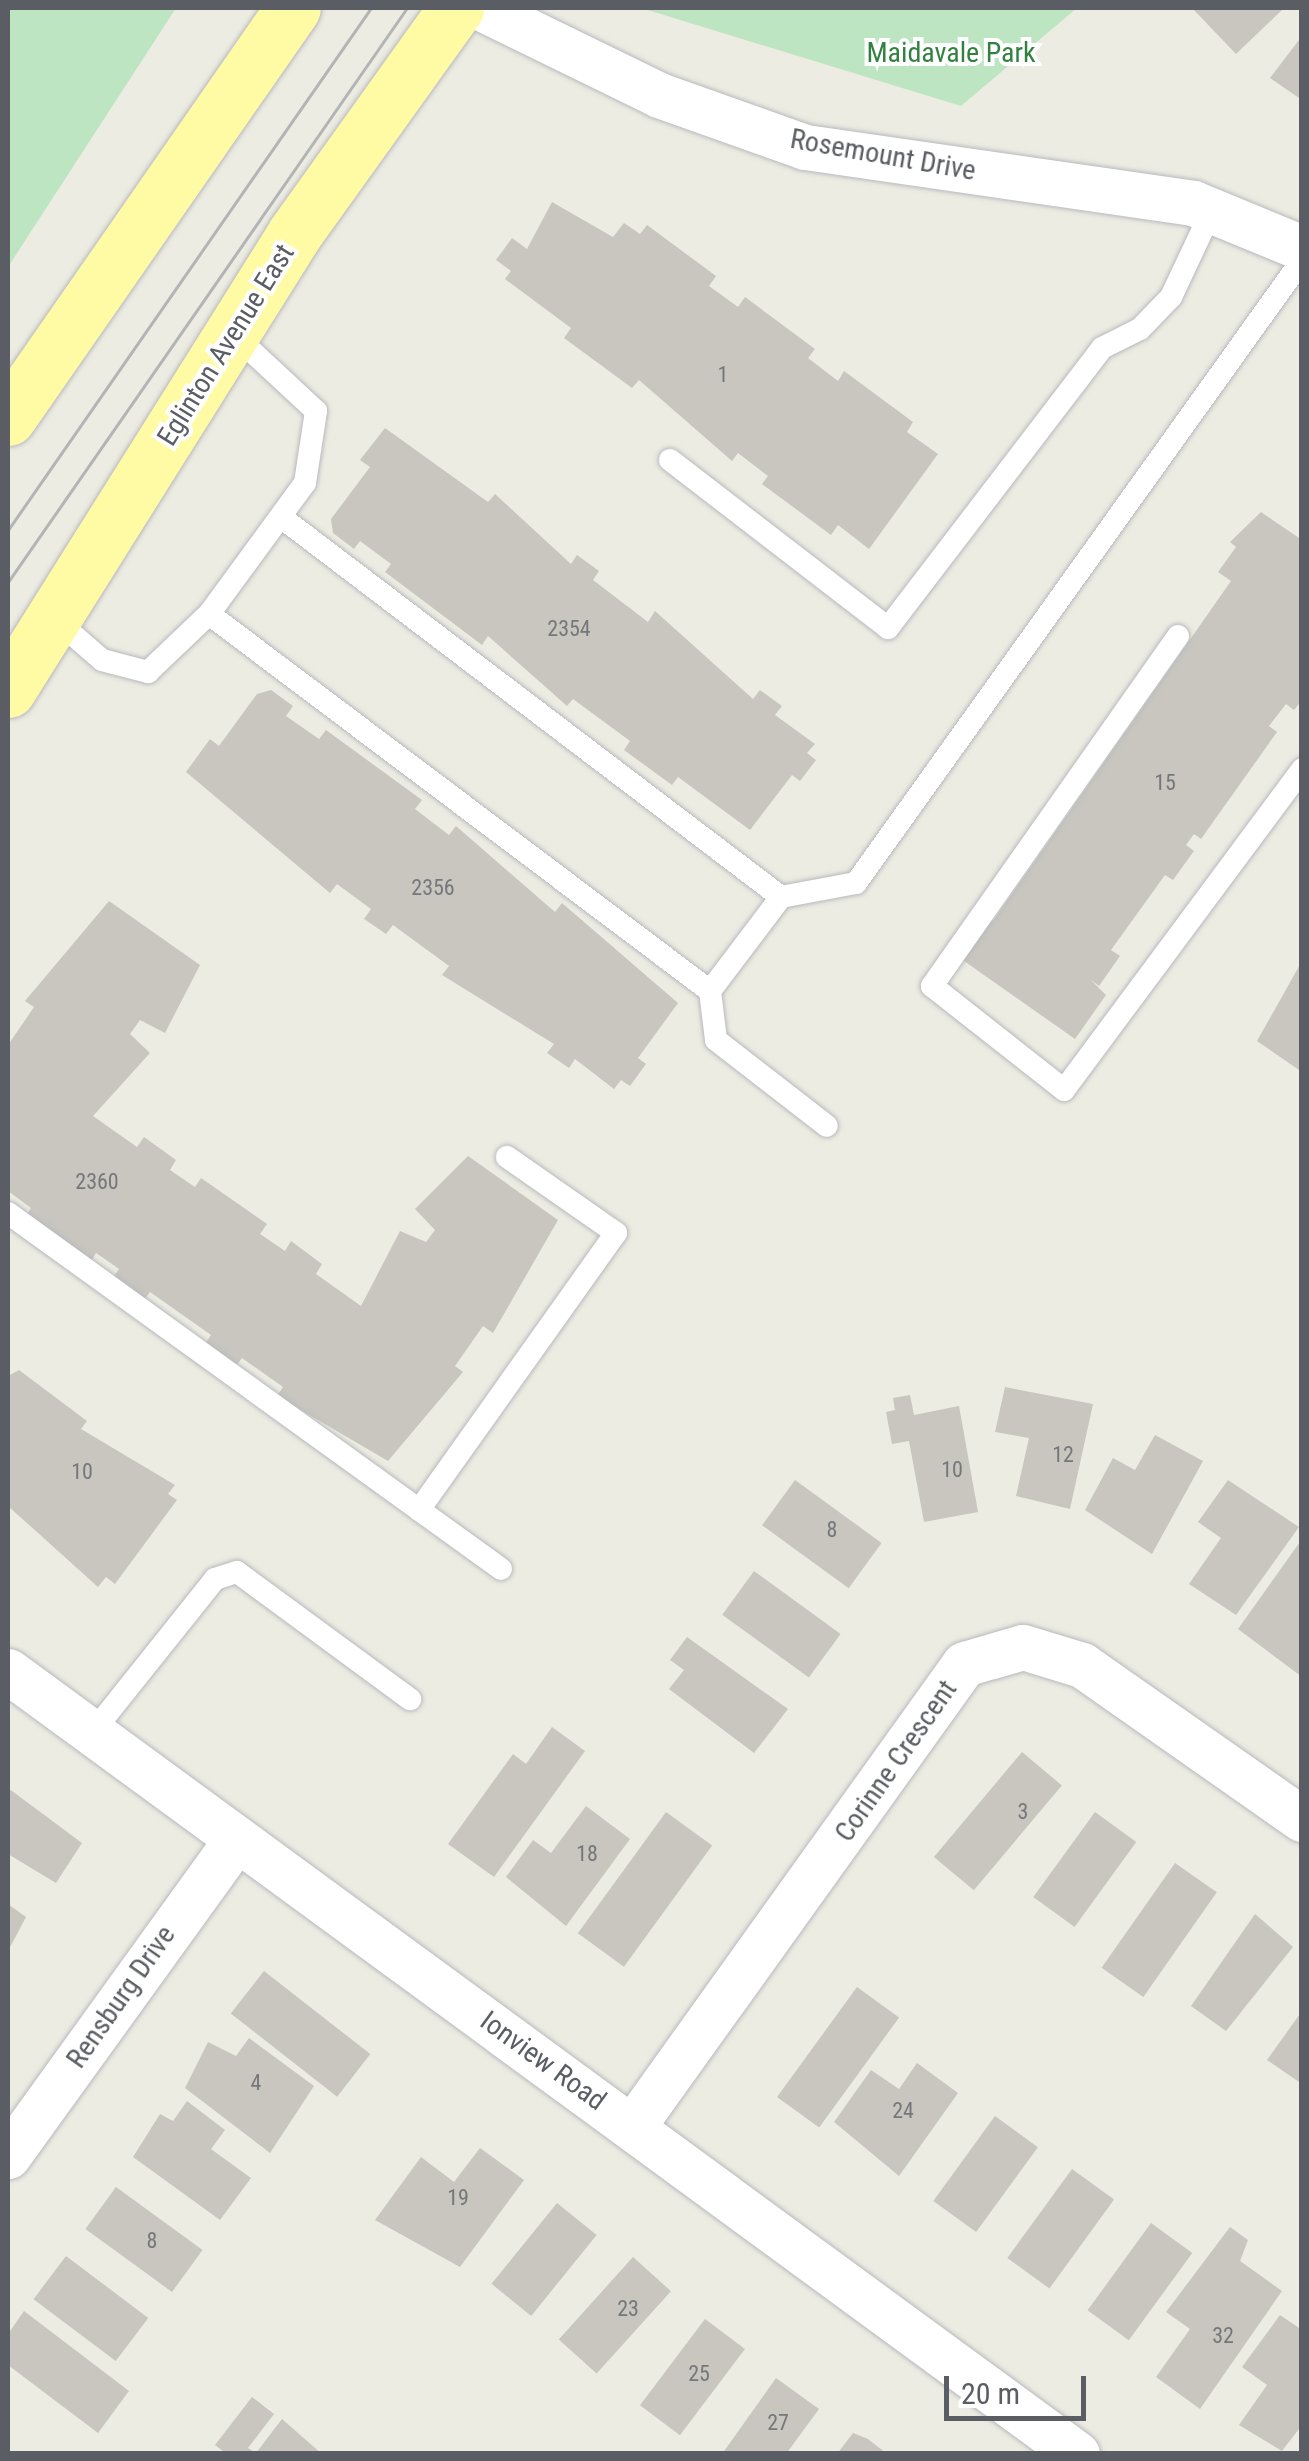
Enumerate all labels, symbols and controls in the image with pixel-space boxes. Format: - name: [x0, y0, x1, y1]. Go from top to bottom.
- park label: Maidavale Park: [866, 36, 1036, 70]
- street label: Rosemount Drive: [788, 122, 978, 188]
- street label: Eglinton Avenue East: [150, 238, 302, 452]
- house number: 1: [718, 362, 728, 388]
- house number: 2354: [547, 616, 591, 642]
- house number: 15: [1154, 770, 1176, 796]
- house number: 2356: [411, 875, 455, 901]
- house number: 2360: [75, 1169, 119, 1195]
- house number: 12: [1052, 1442, 1074, 1468]
- house number: 10: [941, 1457, 963, 1483]
- house number: 10: [71, 1459, 93, 1485]
- house number: 8: [827, 1517, 837, 1543]
- street label: Corinne Crescent: [828, 1674, 964, 1848]
- house number: 3: [1018, 1799, 1028, 1825]
- house number: 18: [576, 1841, 598, 1867]
- street label: Rensburg Drive: [60, 1919, 182, 2075]
- street label: Ionview Road: [474, 2004, 612, 2118]
- house number: 4: [251, 2070, 261, 2096]
- house number: 24: [892, 2098, 914, 2124]
- house number: 19: [447, 2185, 469, 2211]
- house number: 8: [147, 2228, 157, 2254]
- house number: 23: [617, 2296, 639, 2322]
- house number: 32: [1212, 2323, 1234, 2349]
- scale bar: [949, 2356, 1092, 2418]
- house number: 25: [688, 2361, 710, 2387]
- text: 20 m: [961, 2376, 1020, 2411]
- house number: 27: [767, 2410, 789, 2436]

